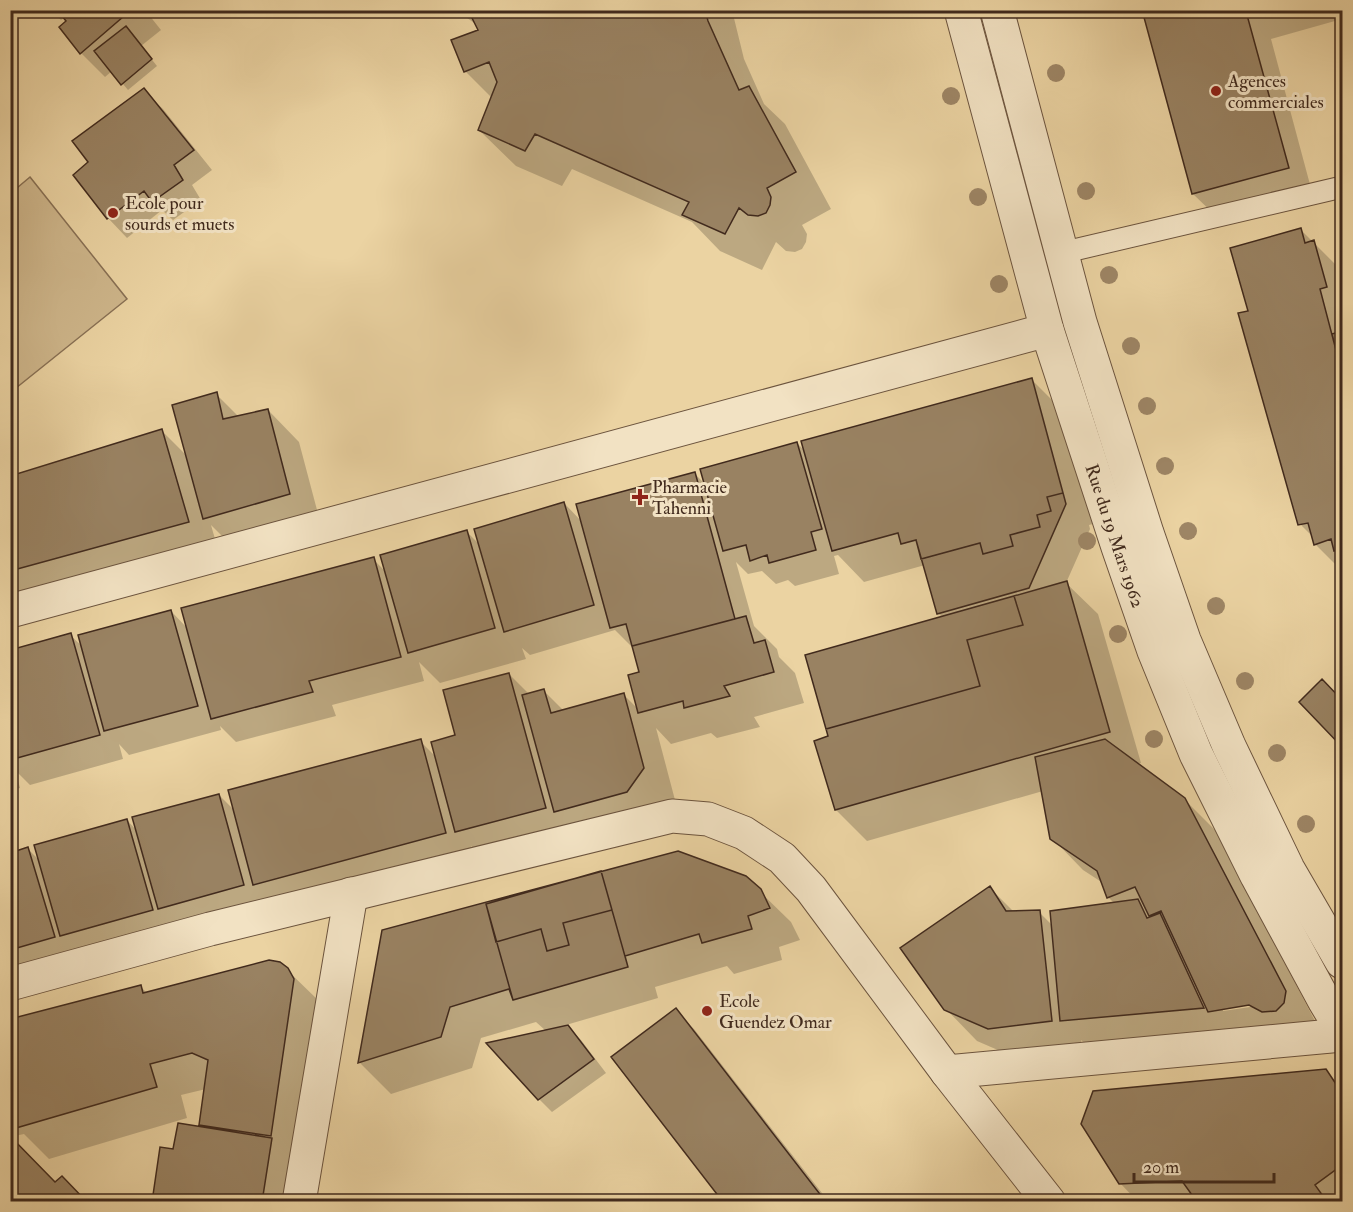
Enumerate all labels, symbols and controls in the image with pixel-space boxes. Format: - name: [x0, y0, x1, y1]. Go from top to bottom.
- place label: Agences commerciales: [1227, 70, 1324, 114]
- marker: Agences commerciales: [1209, 84, 1223, 98]
- place label: Ecole pour sourds et muets: [125, 192, 234, 236]
- marker: Ecole pour sourds et muets: [106, 206, 120, 220]
- street label: Rue du 19 Mars 1962: [1080, 461, 1149, 611]
- place label: Pharmacie Tahenni: [652, 476, 727, 520]
- marker: Pharmacie Tahenni: [633, 490, 647, 504]
- place label: Ecole Guendez Omar: [719, 990, 832, 1034]
- marker: Ecole Guendez Omar: [700, 1004, 714, 1018]
- scale bar: [1134, 1146, 1274, 1184]
- text: 20 m: [1143, 1156, 1179, 1179]

